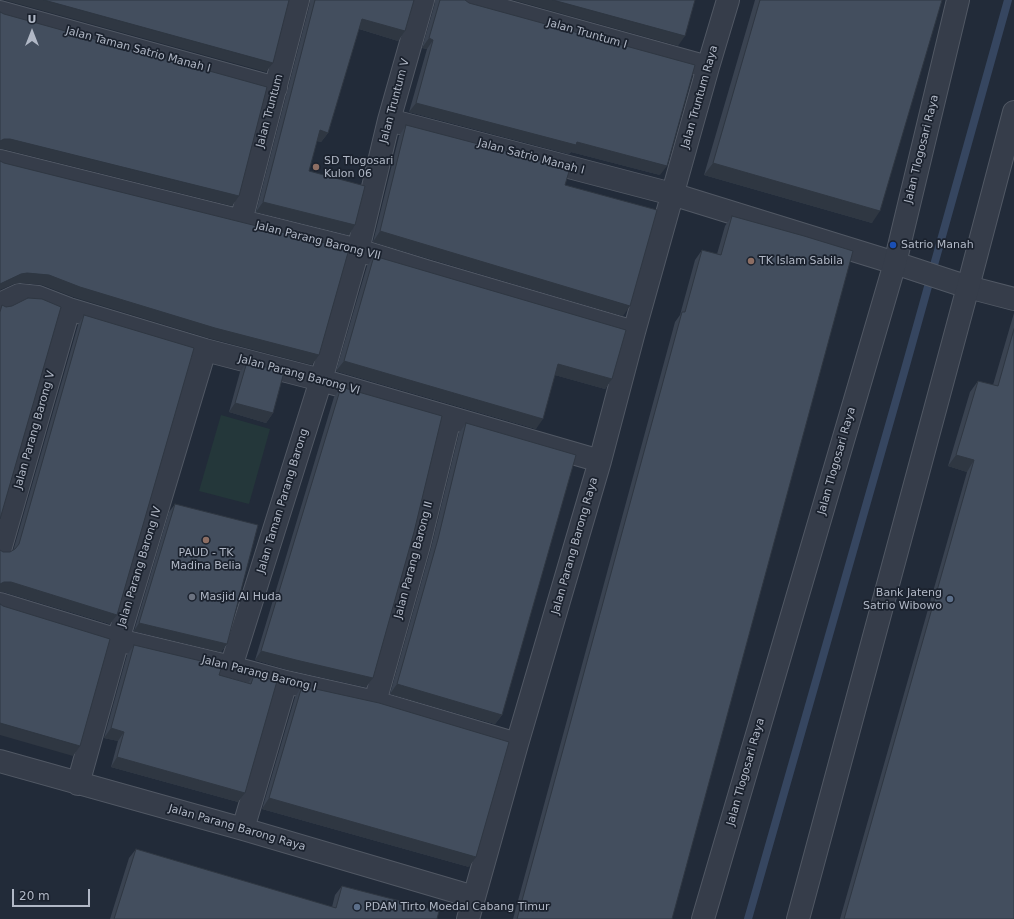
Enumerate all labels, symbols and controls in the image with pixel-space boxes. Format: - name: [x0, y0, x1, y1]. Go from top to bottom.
- north arrow: [12, 12, 52, 52]
- text: U: [28, 13, 36, 26]
- street label: Jalan Truntum I: [546, 16, 628, 52]
- street label: Jalan Taman Satrio Manah I: [64, 24, 212, 76]
- street label: Jalan Truntum Raya: [679, 44, 721, 150]
- street label: Jalan Truntum V: [377, 57, 413, 145]
- street label: Jalan Truntum: [254, 73, 286, 149]
- street label: Jalan Tlogosari Raya: [902, 93, 942, 205]
- street label: Jalan Satrio Manah I: [476, 136, 586, 178]
- place label: SD Tlogosari Kulon 06: [324, 154, 393, 180]
- marker: SD Tlogosari Kulon 06: [311, 162, 321, 172]
- street label: Jalan Parang Barong VII: [254, 219, 382, 263]
- place label: Satrio Manah: [901, 238, 974, 252]
- marker: Satrio Manah: [888, 240, 898, 250]
- place label: TK Islam Sabila: [759, 254, 843, 268]
- marker: TK Islam Sabila: [746, 256, 756, 266]
- street label: Jalan Parang Barong VI: [237, 352, 361, 398]
- street label: Jalan Parang Barong V: [12, 369, 58, 491]
- street label: Jalan Tlogosari Raya: [815, 406, 859, 516]
- street label: Jalan Taman Parang Barong: [255, 427, 311, 575]
- street label: Jalan Parang Barong Raya: [549, 476, 601, 616]
- street label: Jalan Parang Barong II: [392, 500, 436, 620]
- street label: Jalan Parang Barong IV: [115, 505, 165, 629]
- marker: PAUD - TK Madina Belia: [201, 535, 211, 545]
- place label: PAUD - TK Madina Belia: [171, 546, 241, 572]
- place label: Bank Jateng Satrio Wibowo: [863, 586, 942, 612]
- place label: Masjid Al Huda: [200, 590, 282, 604]
- marker: Masjid Al Huda: [187, 592, 197, 602]
- marker: Bank Jateng Satrio Wibowo: [945, 594, 955, 604]
- street label: Jalan Parang Barong I: [200, 653, 318, 695]
- street label: Jalan Tlogosari Raya: [724, 717, 768, 827]
- street label: Jalan Parang Barong Raya: [167, 802, 307, 854]
- scale bar: [14, 881, 92, 907]
- text: 20 m: [19, 889, 50, 903]
- place label: PDAM Tirto Moedal Cabang Timur: [365, 900, 549, 914]
- marker: PDAM Tirto Moedal Cabang Timur: [352, 902, 362, 912]

